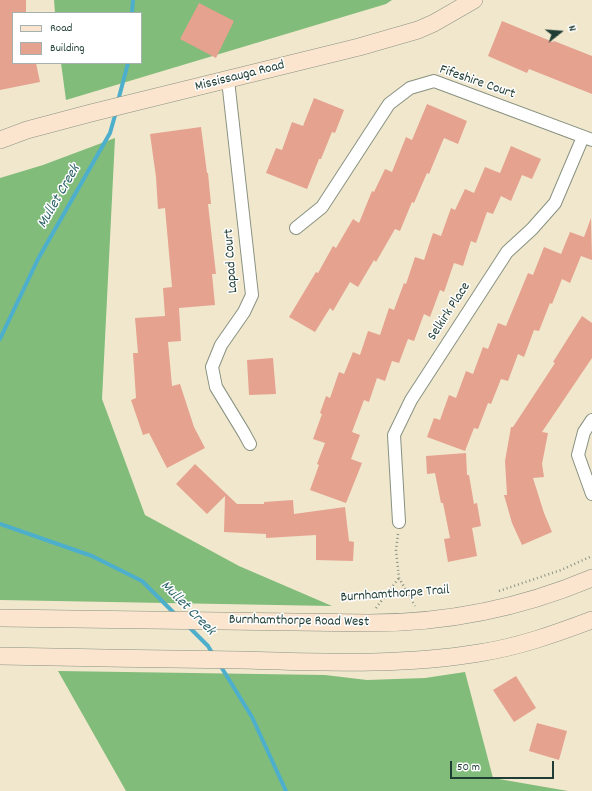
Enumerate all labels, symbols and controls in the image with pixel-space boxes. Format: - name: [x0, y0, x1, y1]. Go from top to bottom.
- legend: [12, 12, 142, 64]
- north arrow: [540, 12, 580, 52]
- text: Road: [50, 20, 72, 37]
- text: N: [563, 24, 580, 33]
- text: Building: [50, 40, 85, 57]
- street label: Mississauga Road: [194, 58, 286, 96]
- street label: Fifeshire Court: [437, 62, 517, 104]
- water label: Mullet Creek: [35, 162, 85, 232]
- street label: Lapad Court: [221, 228, 243, 294]
- street label: Selkirk Place: [425, 280, 475, 344]
- water label: Mullet Creek: [156, 578, 218, 640]
- street label: Burnhamthorpe Trail: [340, 583, 450, 607]
- street label: Burnhamthorpe Road West: [229, 612, 369, 632]
- scale bar: [452, 753, 556, 779]
- text: 50 m: [457, 759, 480, 776]

